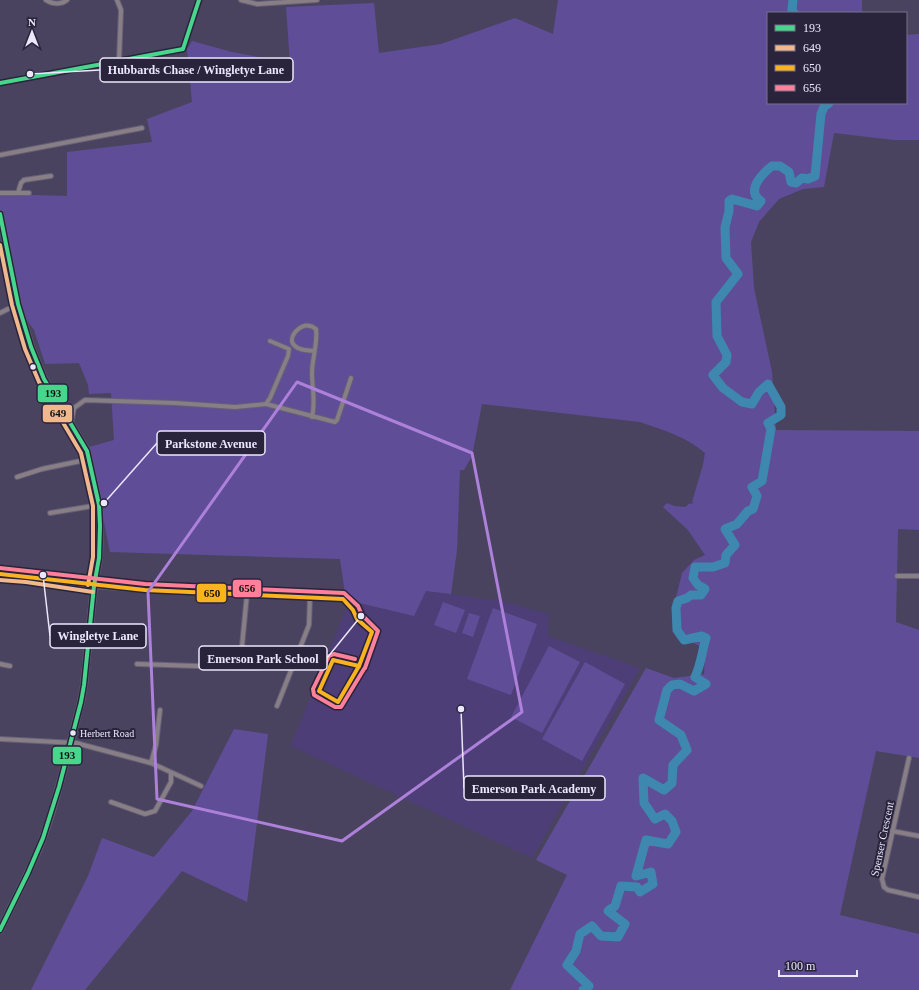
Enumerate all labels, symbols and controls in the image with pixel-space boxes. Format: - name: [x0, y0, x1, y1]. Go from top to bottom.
- north arrow: [12, 12, 52, 52]
- legend: [767, 12, 907, 104]
- text: N: [28, 16, 36, 28]
- text: 193: [803, 21, 821, 35]
- text: 649: [803, 41, 821, 55]
- callout: Hubbards Chase / Wingletye Lane: [100, 58, 293, 82]
- text: 650: [803, 61, 821, 75]
- text: Hubbards Chase / Wingletye Lane: [108, 63, 285, 77]
- text: 656: [803, 81, 821, 95]
- unlabelled marker: [28, 362, 38, 372]
- line badge: 193: [37, 384, 68, 403]
- text: 193: [45, 387, 62, 399]
- line badge: 649: [42, 404, 73, 423]
- text: 649: [50, 407, 67, 419]
- callout: Parkstone Avenue: [157, 431, 265, 455]
- text: Parkstone Avenue: [165, 437, 258, 451]
- line badge: 656: [232, 579, 262, 598]
- text: 656: [239, 582, 256, 594]
- line badge: 650: [196, 583, 227, 603]
- text: 650: [204, 587, 221, 599]
- callout: Wingletye Lane: [50, 624, 146, 648]
- text: Wingletye Lane: [58, 629, 139, 643]
- callout: Emerson Park School: [199, 646, 327, 670]
- text: Emerson Park School: [207, 652, 319, 666]
- marker: Herbert Road: [68, 728, 78, 738]
- place label: Herbert Road: [80, 728, 134, 739]
- line badge: 193: [52, 746, 82, 765]
- text: 193: [59, 749, 76, 761]
- callout: Emerson Park Academy: [464, 776, 605, 800]
- text: Emerson Park Academy: [472, 782, 596, 796]
- street label: Spenser Crescent: [868, 801, 896, 877]
- scale bar: [779, 952, 857, 978]
- text: 100 m: [785, 959, 816, 973]

